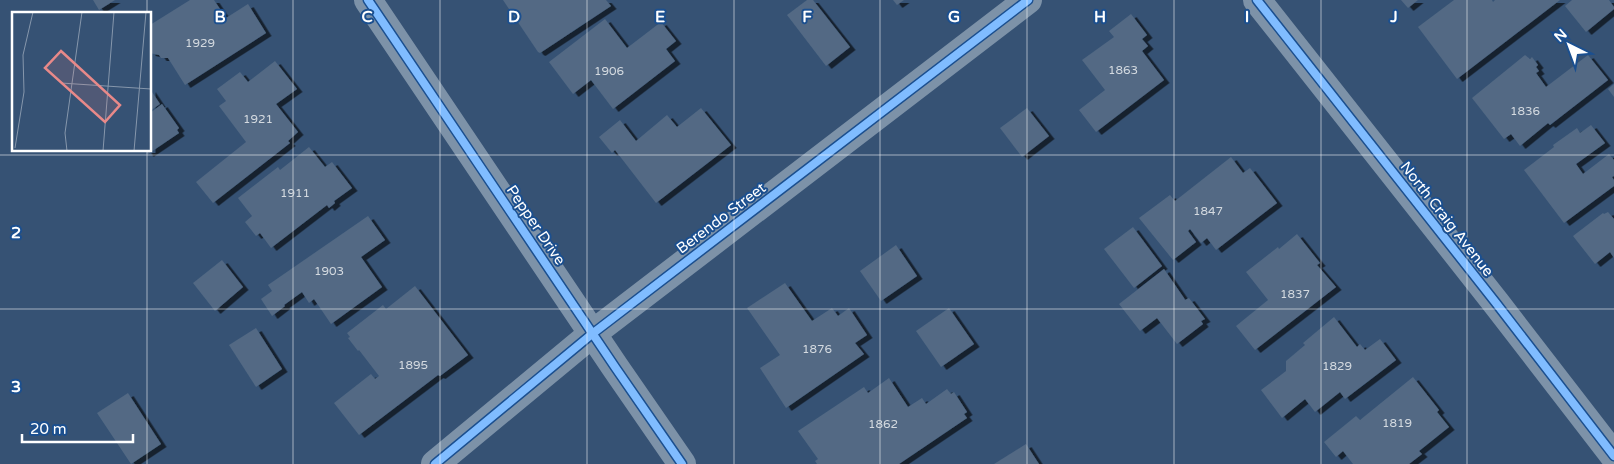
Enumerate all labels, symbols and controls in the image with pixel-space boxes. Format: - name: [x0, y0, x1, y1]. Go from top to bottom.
- text: B: [214, 7, 226, 27]
- text: C: [361, 7, 373, 27]
- text: D: [508, 7, 520, 27]
- text: E: [655, 7, 665, 27]
- text: F: [802, 7, 812, 27]
- text: G: [948, 7, 960, 27]
- text: H: [1094, 7, 1106, 27]
- text: I: [1245, 7, 1249, 27]
- text: J: [1389, 7, 1398, 27]
- inset map: [12, 12, 151, 151]
- north arrow: [1544, 20, 1594, 70]
- text: N: [1551, 26, 1571, 46]
- house number: 1929: [185, 36, 215, 50]
- house number: 1863: [1108, 63, 1138, 77]
- house number: 1906: [594, 64, 624, 78]
- house number: 1836: [1510, 104, 1540, 118]
- house number: 1921: [243, 112, 273, 126]
- street label: North Craig Avenue: [1397, 158, 1497, 280]
- street label: Berendo Street: [673, 178, 769, 257]
- street label: Pepper Drive: [503, 182, 569, 268]
- house number: 1911: [280, 186, 310, 200]
- house number: 1847: [1193, 204, 1223, 218]
- text: 2: [11, 223, 21, 243]
- house number: 1903: [314, 264, 344, 278]
- house number: 1837: [1280, 287, 1310, 301]
- house number: 1876: [802, 342, 832, 356]
- house number: 1895: [398, 358, 428, 372]
- house number: 1829: [1322, 359, 1352, 373]
- text: 3: [11, 377, 21, 397]
- scale bar: [22, 412, 134, 444]
- house number: 1819: [1382, 416, 1412, 430]
- house number: 1862: [868, 417, 898, 431]
- text: 20 m: [30, 420, 67, 438]

